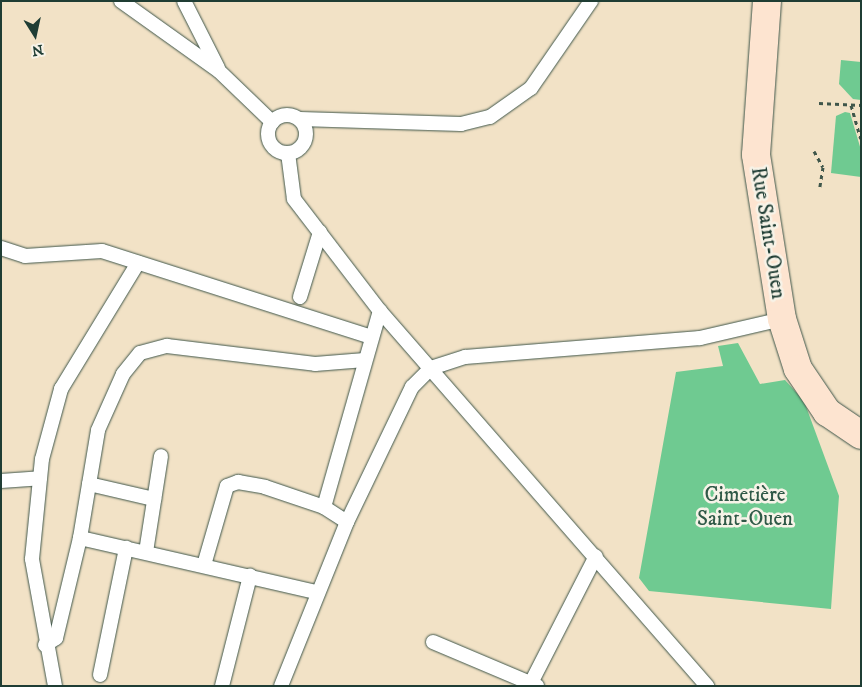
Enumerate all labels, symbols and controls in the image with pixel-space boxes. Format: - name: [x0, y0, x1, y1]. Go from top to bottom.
- north arrow: [10, 10, 60, 60]
- text: N: [30, 40, 45, 60]
- street label: Rue Saint-Ouen: [745, 165, 791, 301]
- park label: Cimetière Saint-Ouen: [697, 482, 793, 532]

